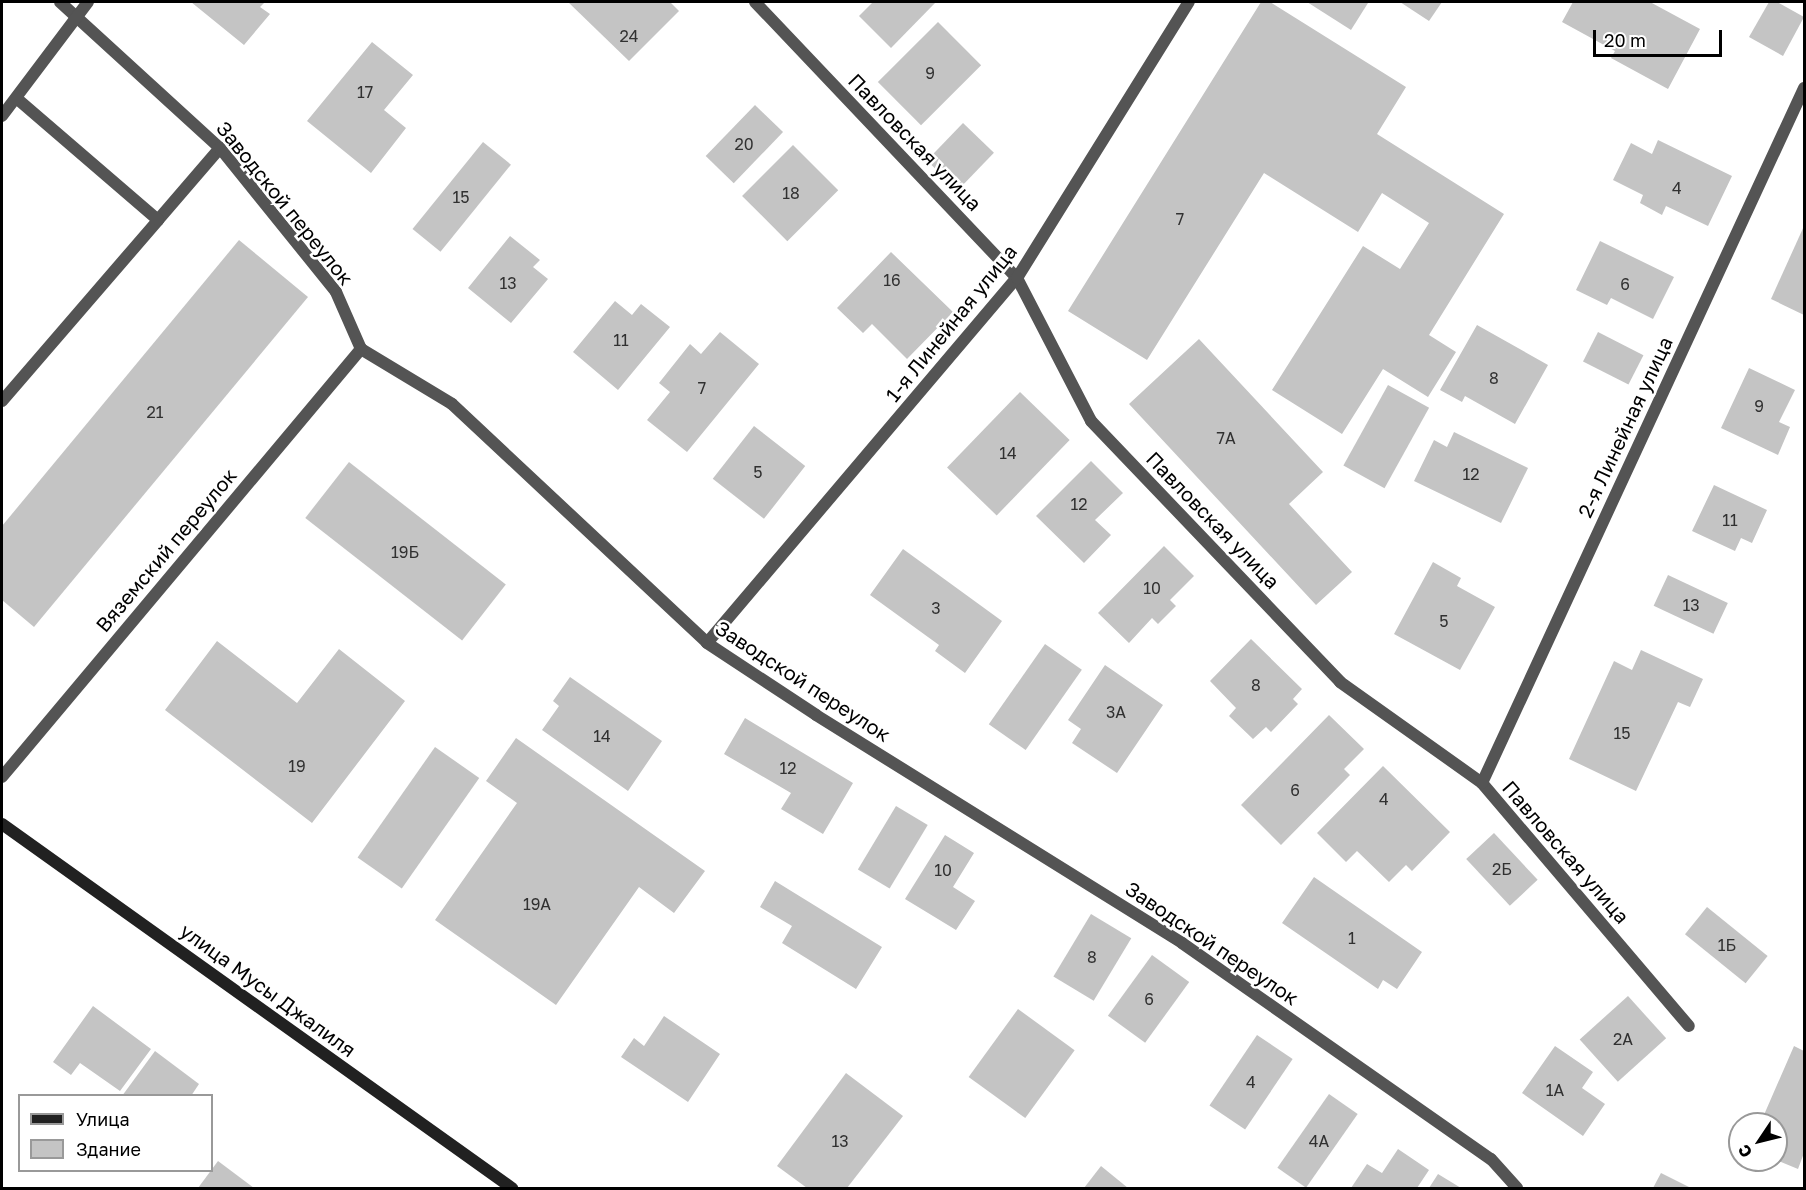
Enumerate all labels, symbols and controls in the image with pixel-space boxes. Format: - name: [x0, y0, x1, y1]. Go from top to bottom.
- scale bar: [1596, 18, 1725, 56]
- house number: 24: [619, 26, 639, 46]
- text: 20 m: [1604, 29, 1646, 51]
- house number: 9: [925, 63, 935, 83]
- street label: Павловская улица: [843, 69, 987, 215]
- house number: 17: [357, 82, 373, 102]
- street label: Заводской переулок: [212, 116, 358, 290]
- house number: 20: [734, 134, 754, 154]
- house number: 4: [1672, 178, 1682, 198]
- house number: 18: [782, 183, 800, 203]
- house number: 15: [452, 187, 470, 207]
- house number: 7: [1176, 209, 1184, 229]
- street label: 1-я Линейная улица: [880, 240, 1022, 406]
- house number: 16: [883, 270, 901, 290]
- house number: 13: [499, 273, 517, 293]
- house number: 6: [1620, 274, 1630, 294]
- house number: 11: [613, 330, 629, 350]
- street label: 2-я Линейная улица: [1573, 333, 1677, 521]
- house number: 8: [1489, 368, 1499, 388]
- house number: 7: [698, 378, 706, 398]
- house number: 9: [1754, 396, 1764, 416]
- house number: 21: [146, 402, 164, 422]
- house number: 7А: [1216, 428, 1236, 448]
- house number: 14: [999, 443, 1017, 463]
- street label: Павловская улица: [1141, 447, 1285, 593]
- house number: 5: [753, 462, 763, 482]
- street label: Вяземский переулок: [91, 463, 241, 637]
- house number: 12: [1462, 464, 1480, 484]
- house number: 12: [1070, 494, 1088, 514]
- house number: 11: [1722, 510, 1738, 530]
- house number: 19Б: [391, 542, 419, 562]
- house number: 10: [1143, 578, 1161, 598]
- house number: 13: [1682, 595, 1700, 615]
- house number: 3: [931, 598, 941, 618]
- house number: 5: [1439, 611, 1449, 631]
- street label: Заводской переулок: [711, 615, 895, 747]
- house number: 8: [1251, 675, 1261, 695]
- house number: 3А: [1106, 702, 1126, 722]
- house number: 15: [1613, 723, 1631, 743]
- house number: 14: [593, 726, 611, 746]
- house number: 19: [288, 756, 306, 776]
- house number: 12: [779, 758, 797, 778]
- street label: Павловская улица: [1498, 776, 1634, 928]
- house number: 6: [1290, 780, 1300, 800]
- house number: 4: [1379, 789, 1389, 809]
- house number: 2Б: [1492, 859, 1512, 879]
- house number: 10: [934, 860, 952, 880]
- street label: Заводской переулок: [1121, 876, 1303, 1010]
- house number: 19А: [523, 894, 551, 914]
- street label: улица Мусы Джалиля: [176, 918, 360, 1062]
- house number: 1: [1348, 928, 1356, 948]
- house number: 1Б: [1718, 935, 1736, 955]
- house number: 8: [1087, 947, 1097, 967]
- house number: 6: [1144, 989, 1154, 1009]
- house number: 2А: [1613, 1029, 1633, 1049]
- house number: 4: [1246, 1072, 1256, 1092]
- house number: 1А: [1546, 1080, 1564, 1100]
- legend: [18, 1094, 213, 1172]
- text: Улица: [76, 1108, 130, 1130]
- north arrow: [1728, 1112, 1788, 1172]
- house number: 13: [831, 1131, 849, 1151]
- house number: 4А: [1309, 1131, 1329, 1151]
- text: Здание: [76, 1138, 141, 1160]
- text: С: [1733, 1141, 1756, 1162]

